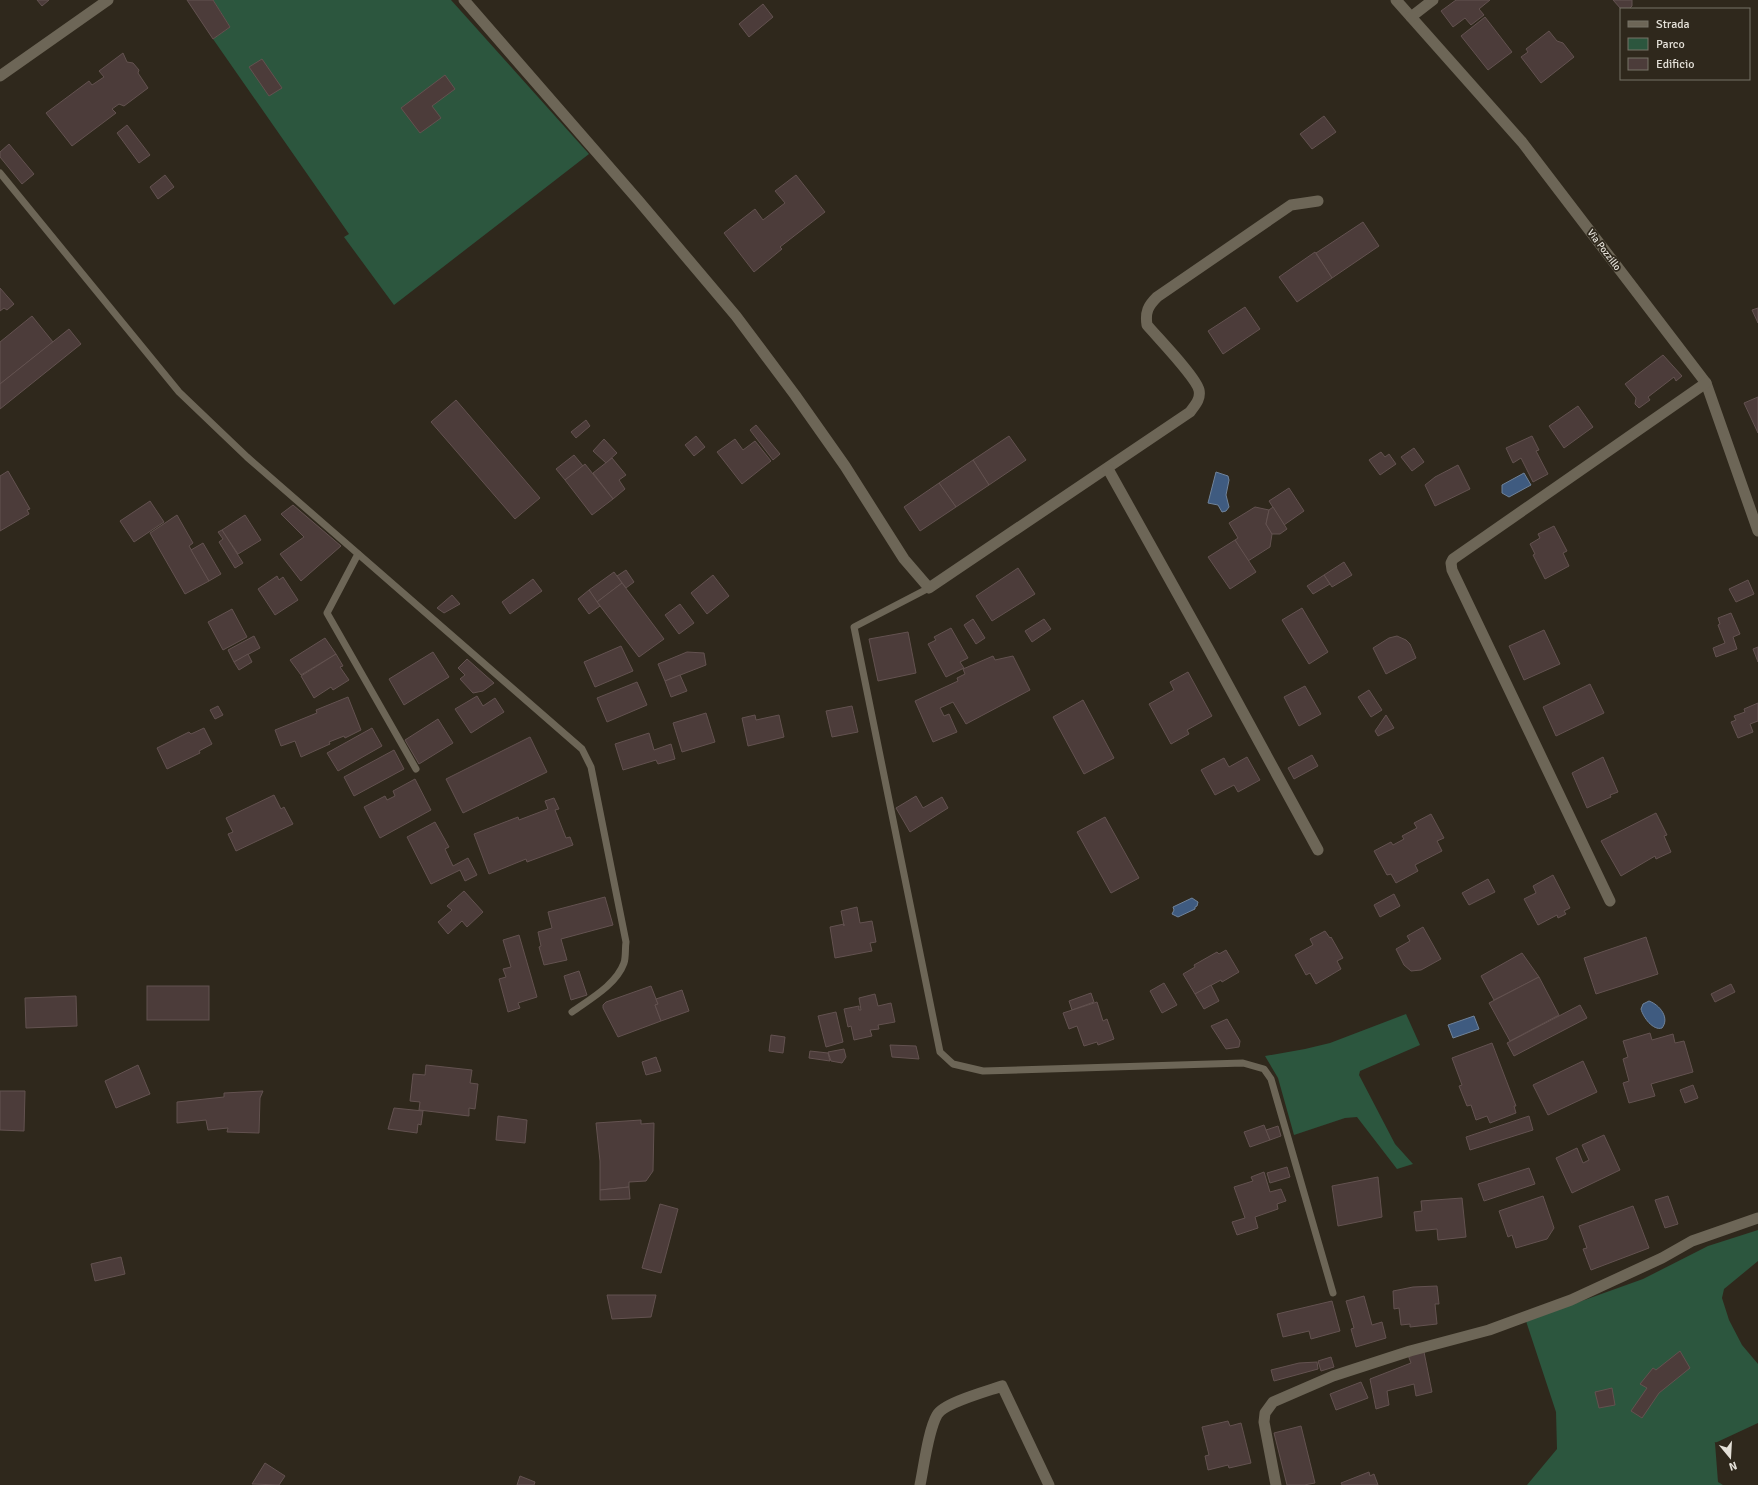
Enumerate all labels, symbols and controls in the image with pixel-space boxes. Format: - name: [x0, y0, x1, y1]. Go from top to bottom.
- legend: [1620, 8, 1750, 80]
- text: Strada: [1656, 17, 1690, 32]
- text: Parco: [1656, 37, 1685, 52]
- text: Edificio: [1656, 57, 1694, 72]
- street label: Via Pozzillo: [1585, 227, 1623, 273]
- north arrow: [1710, 1437, 1750, 1477]
- text: N: [1727, 1459, 1739, 1473]

